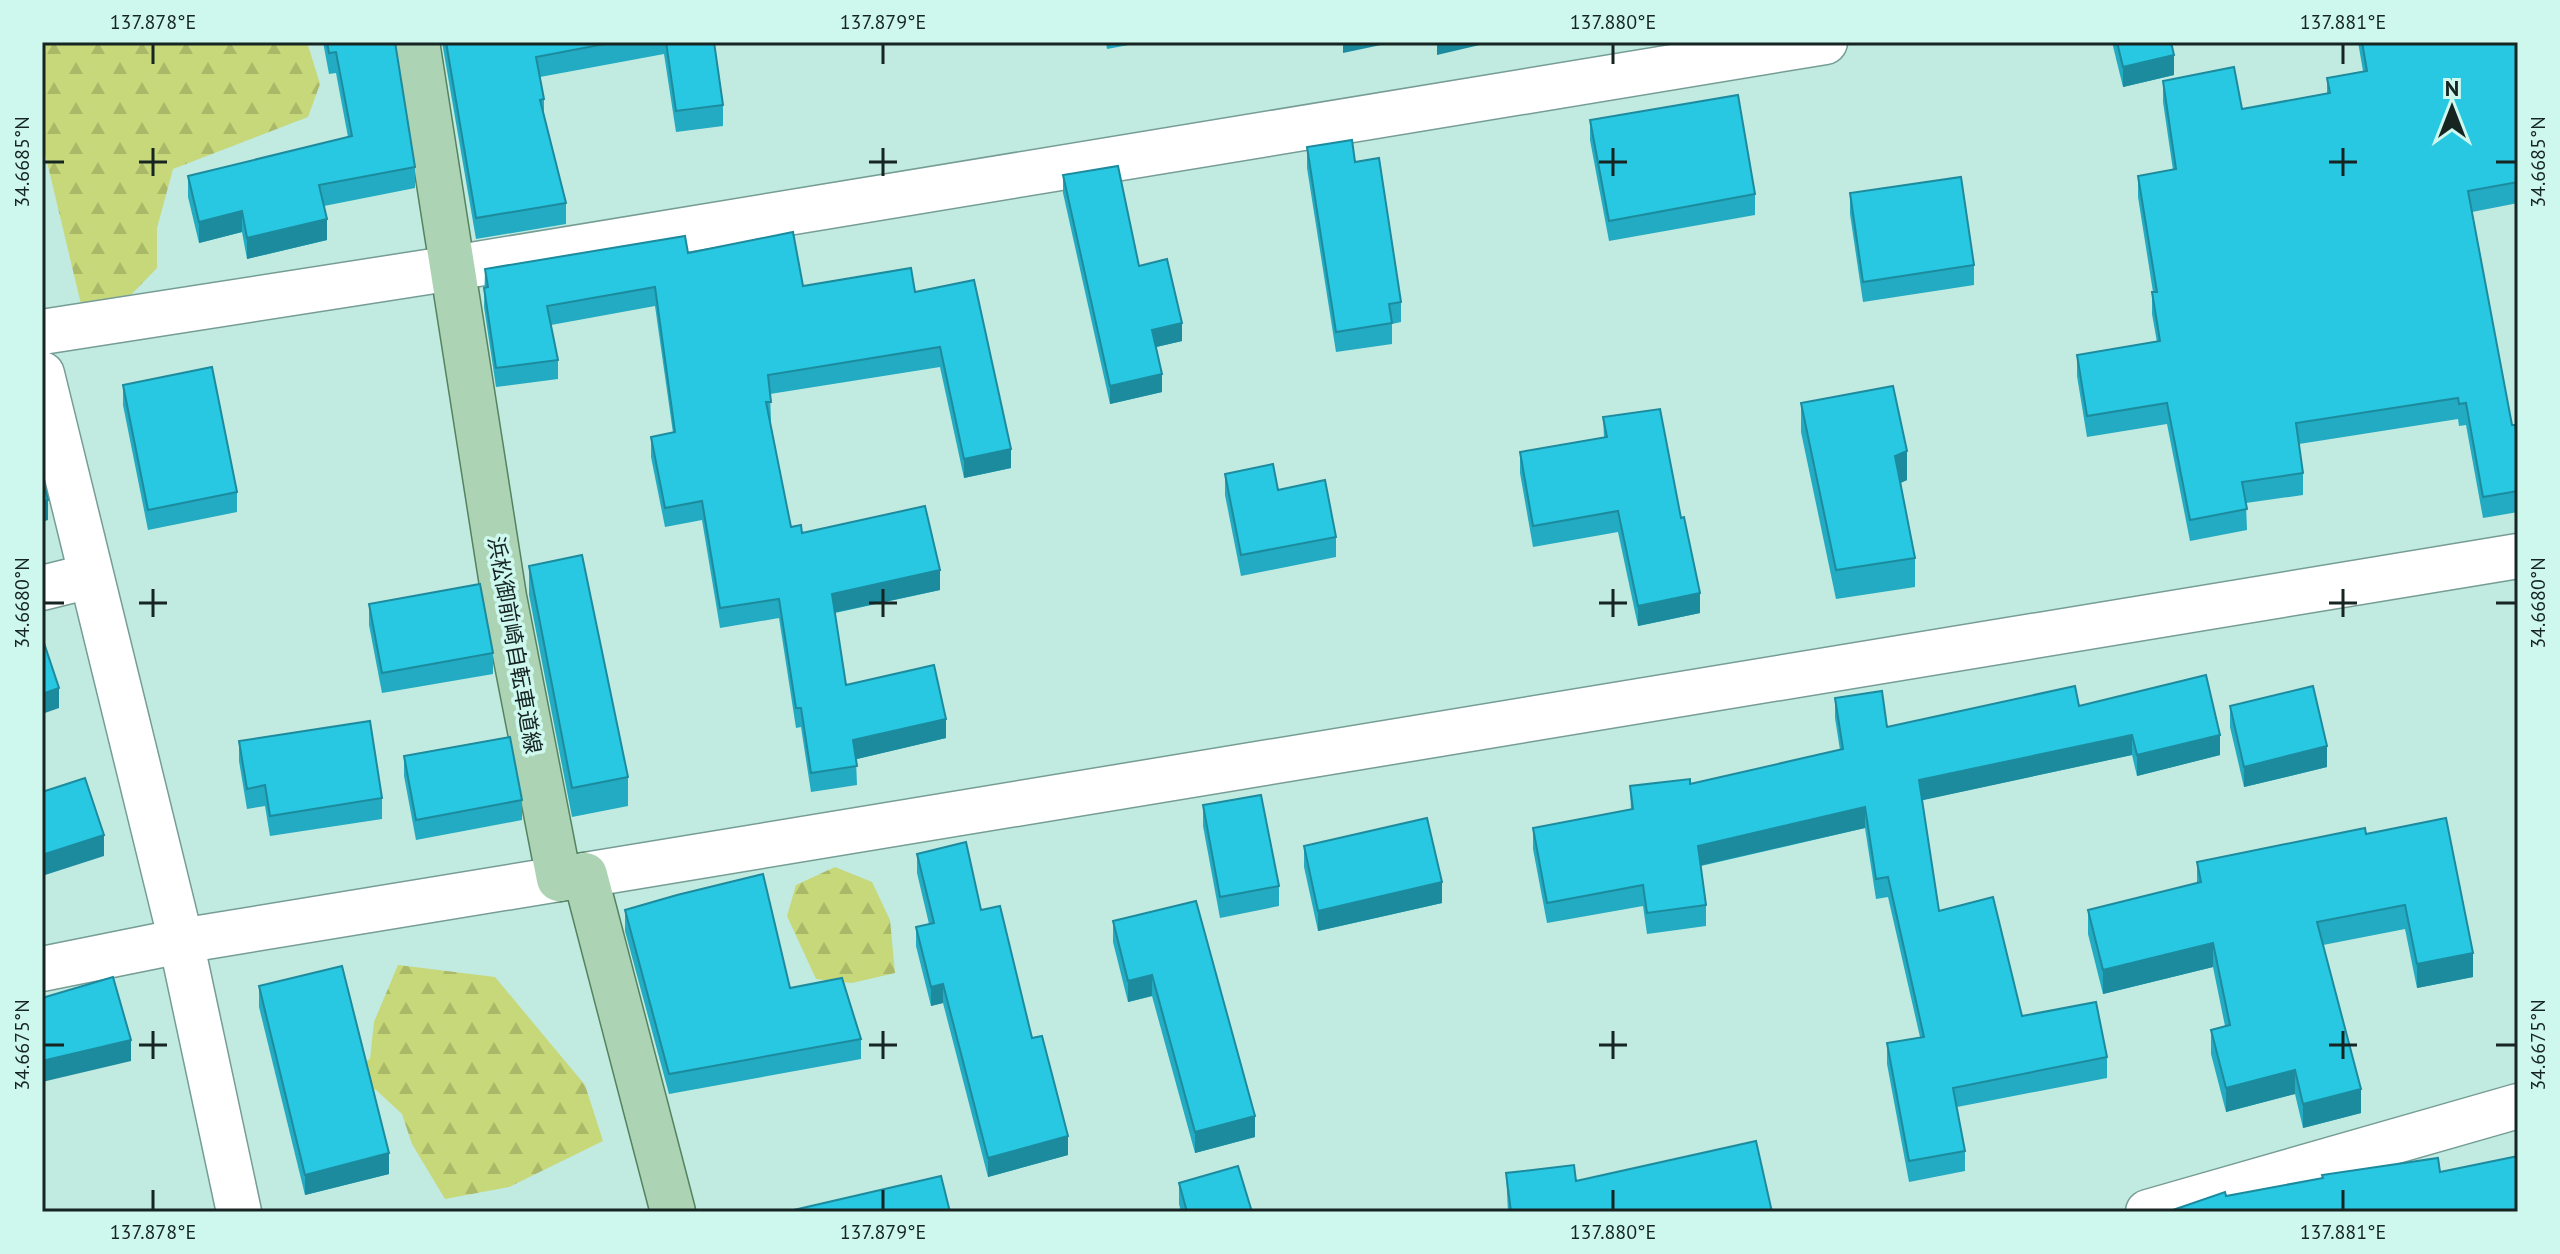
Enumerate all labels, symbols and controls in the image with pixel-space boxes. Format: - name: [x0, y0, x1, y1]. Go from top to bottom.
- text: 137.878°E: [110, 9, 196, 35]
- text: 137.879°E: [840, 9, 926, 35]
- text: 137.880°E: [1570, 9, 1656, 35]
- text: 137.881°E: [2300, 9, 2386, 35]
- north arrow: [2412, 68, 2492, 148]
- text: N: [2445, 74, 2459, 102]
- text: 34.6685°N: [9, 116, 35, 208]
- text: 34.6685°N: [2525, 116, 2551, 208]
- street label: 浜松御前崎自転車道線: [482, 534, 548, 756]
- text: 34.6680°N: [9, 557, 35, 649]
- text: 34.6680°N: [2525, 557, 2551, 649]
- text: 34.6675°N: [9, 999, 35, 1091]
- text: 34.6675°N: [2525, 999, 2551, 1091]
- text: 137.878°E: [110, 1219, 196, 1245]
- text: 137.879°E: [840, 1219, 926, 1245]
- text: 137.880°E: [1570, 1219, 1656, 1245]
- text: 137.881°E: [2300, 1219, 2386, 1245]

